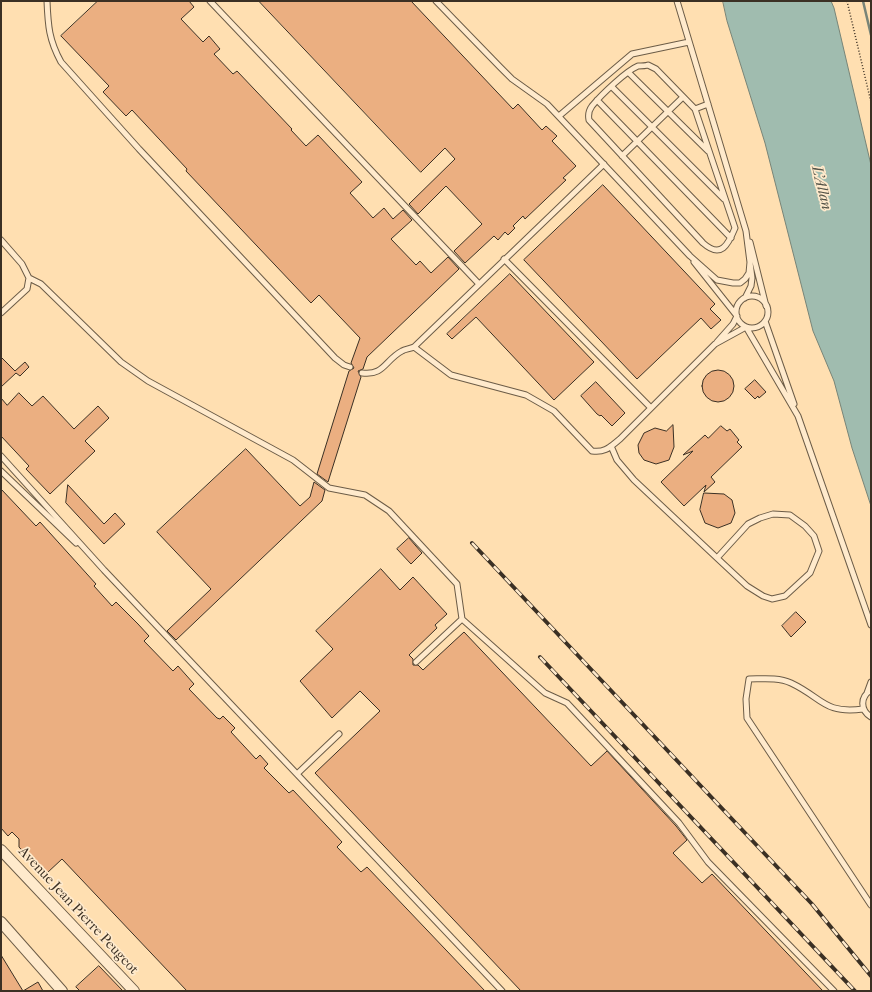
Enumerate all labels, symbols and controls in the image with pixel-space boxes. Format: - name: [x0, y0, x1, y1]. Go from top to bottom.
- water label: L'Allan: [807, 164, 835, 212]
- street label: Avenue Jean Pierre Peugeot: [14, 844, 142, 978]

